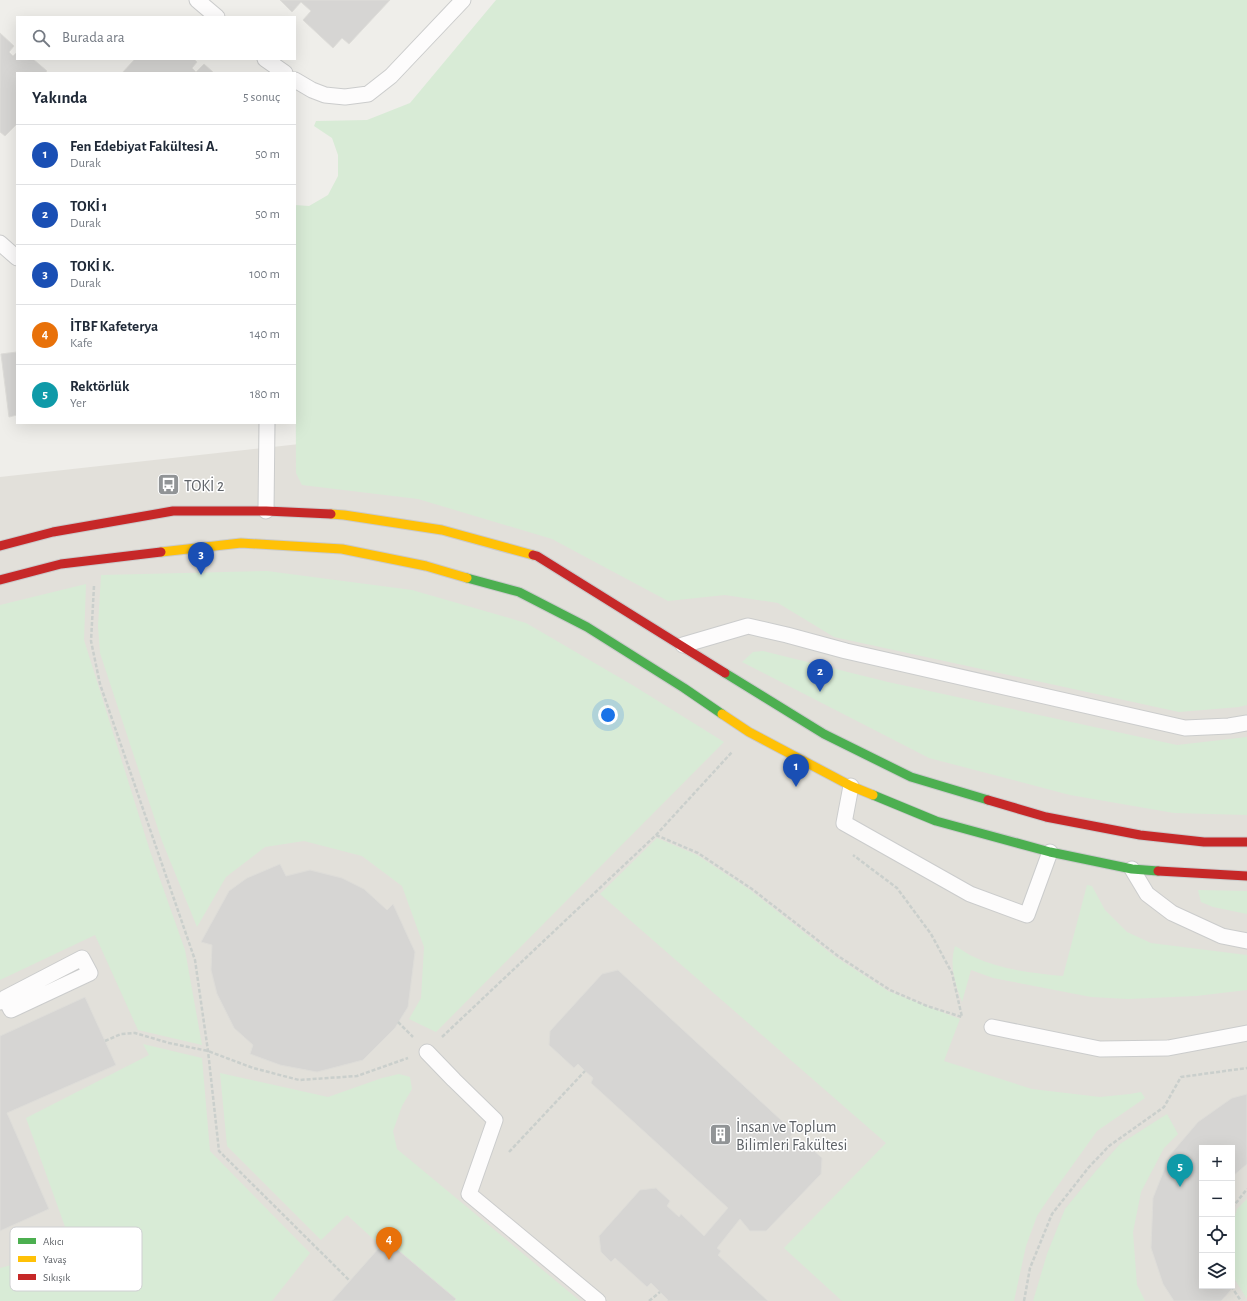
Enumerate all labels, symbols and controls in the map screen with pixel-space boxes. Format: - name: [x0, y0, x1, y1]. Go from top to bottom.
- search box: [16, 16, 296, 60]
- icon: search: [30, 27, 52, 49]
- text: Burada ara: [62, 30, 125, 45]
- text: Yakında: [32, 89, 88, 106]
- text: 5 sonuç: [243, 91, 280, 104]
- text: Fen Edebiyat Fakültesi A.: [70, 139, 218, 154]
- text: 1: [43, 148, 47, 161]
- text: 50 m: [255, 148, 280, 161]
- text: Durak: [70, 157, 101, 170]
- text: TOKİ 1: [70, 199, 108, 214]
- text: 2: [42, 208, 48, 221]
- text: 50 m: [255, 208, 280, 221]
- text: Durak: [70, 217, 101, 230]
- text: TOKİ K.: [70, 259, 114, 274]
- text: 3: [42, 268, 48, 281]
- text: 100 m: [249, 268, 280, 281]
- text: Durak: [70, 277, 101, 290]
- text: İTBF Kafeterya: [70, 319, 158, 334]
- text: 4: [42, 328, 48, 341]
- text: 140 m: [250, 328, 280, 341]
- text: Kafe: [70, 337, 93, 350]
- text: Rektörlük: [70, 379, 129, 394]
- text: 5: [42, 388, 48, 401]
- text: 180 m: [250, 388, 280, 401]
- text: Yer: [70, 397, 86, 410]
- bus stop icon: TOKİ 2: [156, 472, 182, 498]
- place label: TOKİ 2: [184, 476, 224, 494]
- pin: 3: [188, 542, 214, 575]
- pin: 2: [807, 659, 833, 692]
- your location: [598, 705, 618, 725]
- pin: 1: [783, 754, 809, 787]
- place label: İnsan ve Toplum Bilimleri Fakültesi: [736, 1117, 847, 1153]
- building icon: İnsan ve Toplum Bilimleri Fakültesi: [707, 1122, 733, 1148]
- map controls: [1199, 1145, 1235, 1289]
- button: +: [1199, 1145, 1235, 1181]
- pin: 5: [1167, 1154, 1193, 1187]
- button: −: [1199, 1181, 1235, 1217]
- button: locate: [1199, 1217, 1235, 1253]
- legend: [10, 1227, 142, 1291]
- pin: 4: [376, 1227, 402, 1260]
- text: Akıcı: [43, 1236, 64, 1247]
- button: layers: [1199, 1253, 1235, 1289]
- text: Yavaş: [43, 1254, 67, 1265]
- text: Sıkışık: [43, 1272, 70, 1283]

